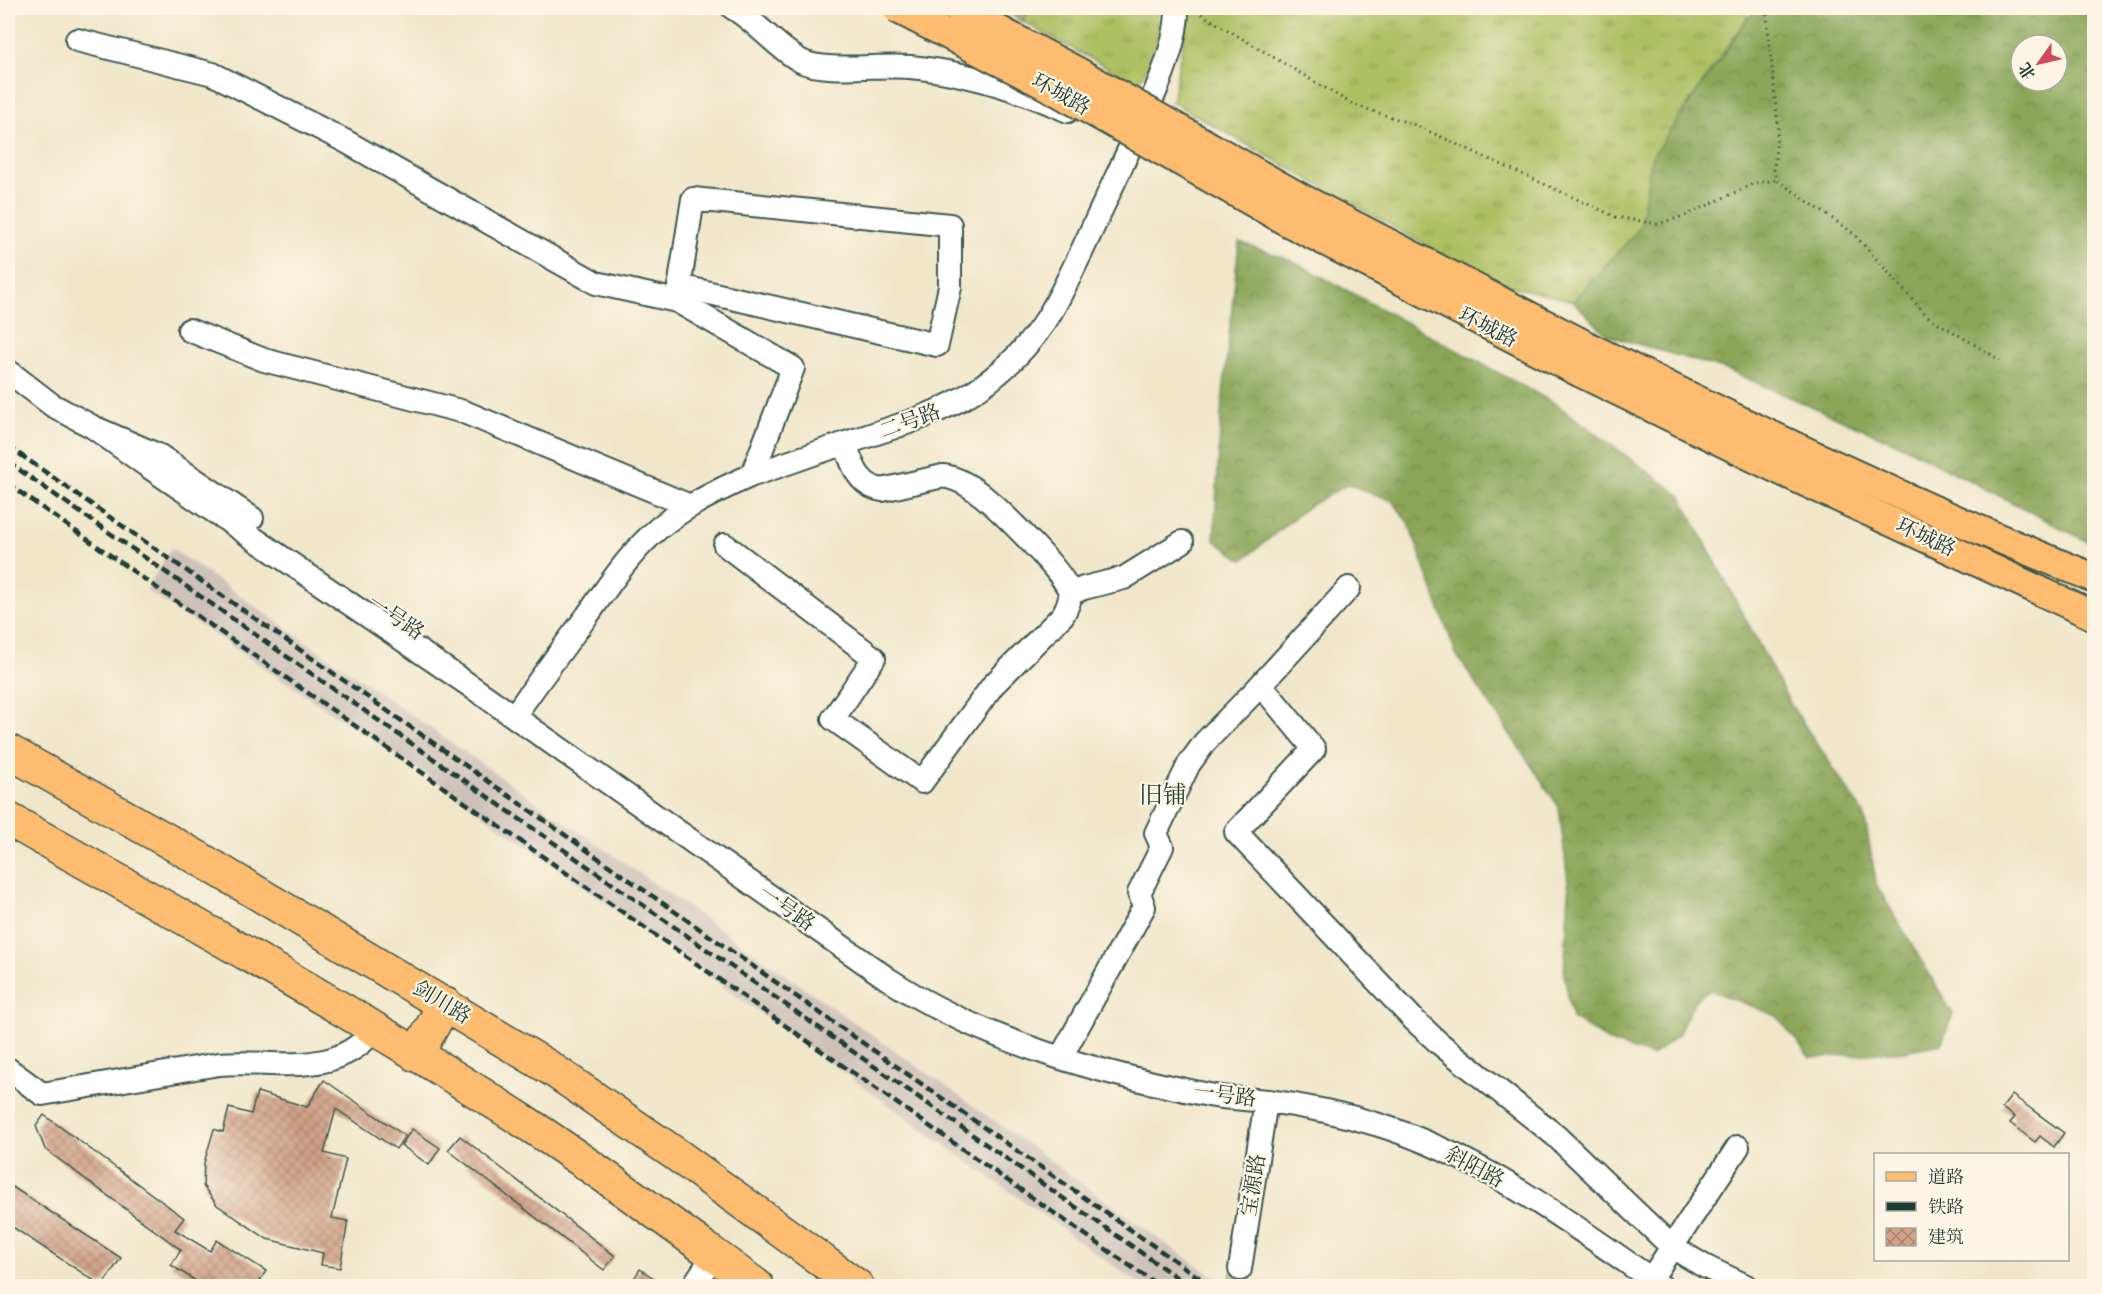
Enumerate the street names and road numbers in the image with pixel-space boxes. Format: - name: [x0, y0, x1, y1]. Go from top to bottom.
- street label: 环城路: [1026, 66, 1095, 122]
- street label: 环城路: [1453, 300, 1522, 355]
- street label: 二号路: [876, 397, 945, 446]
- street label: 环城路: [1891, 511, 1960, 564]
- street label: 一号路: [361, 588, 430, 647]
- street label: 一号路: [753, 878, 821, 938]
- street label: 剑川路: [407, 974, 476, 1031]
- street label: 一号路: [1192, 1077, 1258, 1114]
- street label: 斜阳路: [1440, 1140, 1509, 1195]
- street label: 宝源路: [1234, 1152, 1273, 1218]

